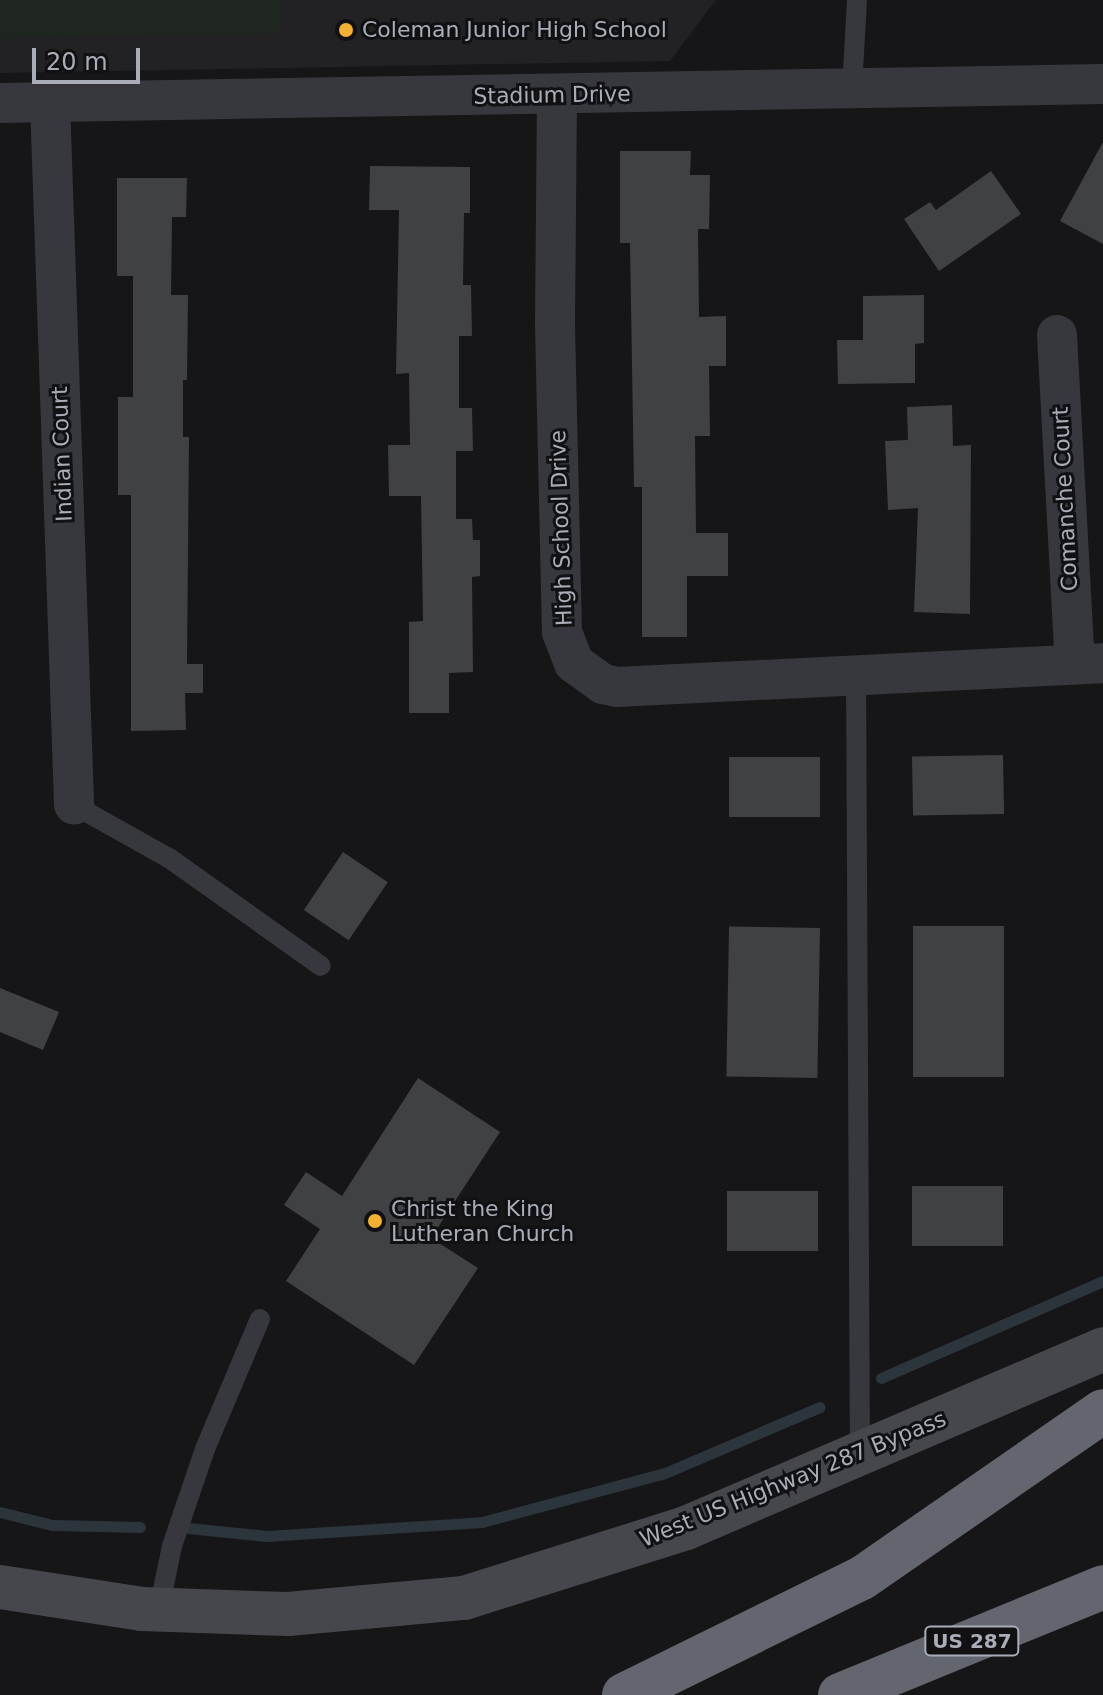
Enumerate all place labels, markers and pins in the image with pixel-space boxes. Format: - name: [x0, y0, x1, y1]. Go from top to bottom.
- place label: Coleman Junior High School: [362, 17, 667, 43]
- marker: Coleman Junior High School: [337, 21, 355, 39]
- place label: Christ the King Lutheran Church: [391, 1195, 574, 1246]
- marker: Christ the King Lutheran Church: [366, 1212, 384, 1230]

